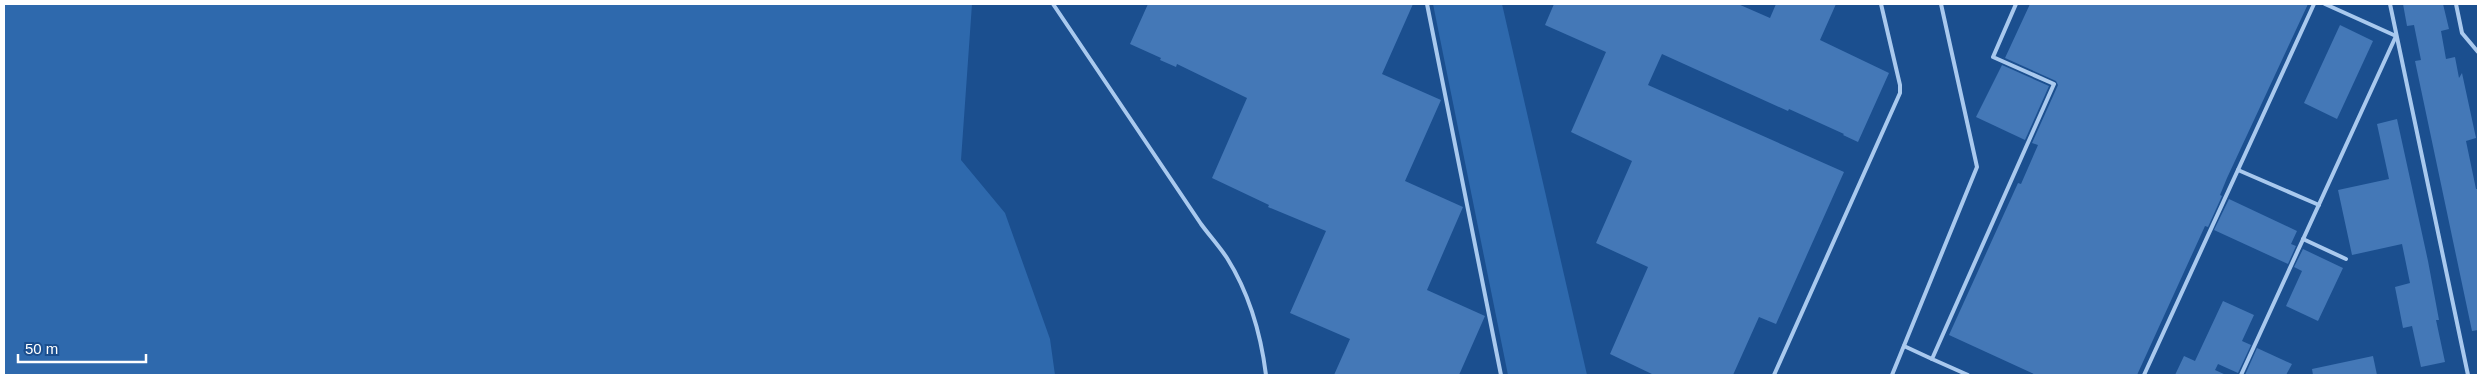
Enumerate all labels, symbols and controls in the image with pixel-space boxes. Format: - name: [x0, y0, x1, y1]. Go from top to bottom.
- scale bar: [18, 332, 145, 364]
- text: 50 m: [25, 340, 58, 357]

